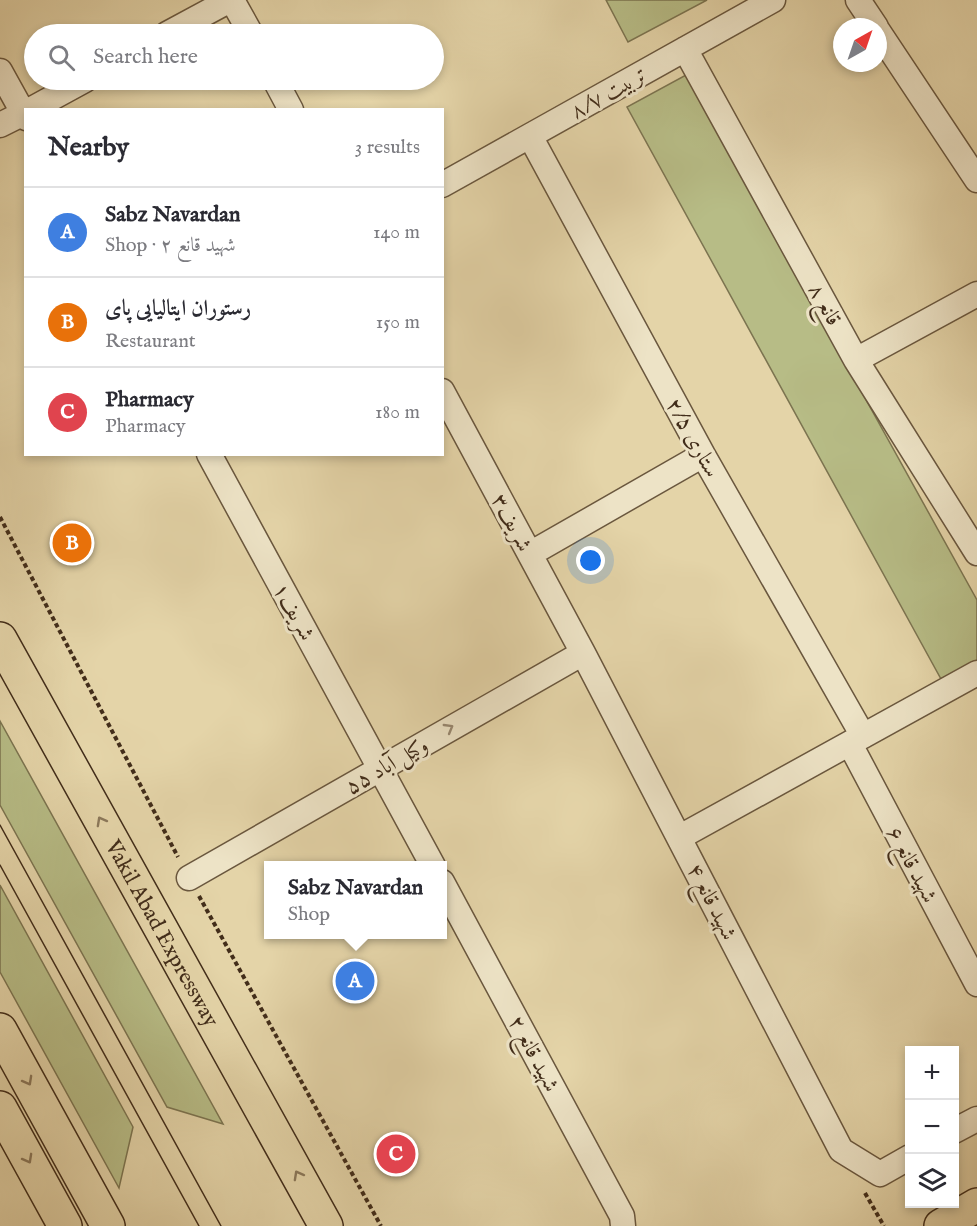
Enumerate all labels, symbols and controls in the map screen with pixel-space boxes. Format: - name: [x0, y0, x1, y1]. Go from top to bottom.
- north arrow: [833, 18, 887, 72]
- search box: [24, 24, 444, 90]
- icon: search: [45, 41, 78, 74]
- text: Search here: [93, 43, 198, 71]
- street label: تربیت ۸/۷: [566, 61, 652, 126]
- text: Nearby: [48, 131, 129, 164]
- text: 3 results: [355, 135, 420, 160]
- text: Sabz Navardan: [105, 201, 240, 229]
- text: A: [61, 220, 74, 245]
- text: 140 m: [373, 220, 420, 245]
- text: Shop · شهید قانع ۲: [105, 233, 236, 258]
- street label: قانع ۸: [798, 279, 847, 333]
- text: رستوران ایتالیایی پای: [105, 295, 251, 323]
- text: B: [61, 310, 74, 335]
- text: 150 m: [376, 310, 420, 335]
- text: Restaurant: [105, 329, 196, 354]
- text: Pharmacy: [105, 386, 194, 414]
- street label: ستاری ۲/۵: [659, 393, 725, 483]
- text: C: [60, 400, 75, 425]
- text: 180 m: [375, 400, 420, 425]
- text: Pharmacy: [105, 414, 186, 439]
- street label: شریف٣: [484, 489, 538, 557]
- pin: B: [52, 520, 92, 566]
- your location: [576, 546, 605, 575]
- street label: شریف١: [266, 578, 320, 646]
- one-way arrow: [443, 724, 454, 735]
- street label: ۵۵ وکیل آباد: [340, 731, 434, 802]
- one-way arrow: [97, 817, 108, 827]
- street label: شهید قانع ۶: [876, 822, 943, 910]
- street label: Vakil Abad Expressway: [98, 834, 225, 1032]
- street label: شهید قانع ۴: [676, 859, 742, 947]
- popup: [264, 861, 447, 939]
- text: Sabz Navardan: [288, 874, 423, 902]
- text: Shop: [288, 902, 330, 927]
- pin: A: [336, 958, 374, 1004]
- street label: شهید قانع ۲: [498, 1011, 565, 1099]
- map controls: [905, 1046, 959, 1208]
- button: +: [905, 1046, 959, 1100]
- one-way arrow: [21, 1075, 32, 1085]
- button: −: [905, 1100, 959, 1154]
- pin: C: [376, 1132, 416, 1176]
- one-way arrow: [21, 1153, 32, 1163]
- button: layers: [905, 1154, 959, 1208]
- one-way arrow: [294, 1171, 305, 1181]

